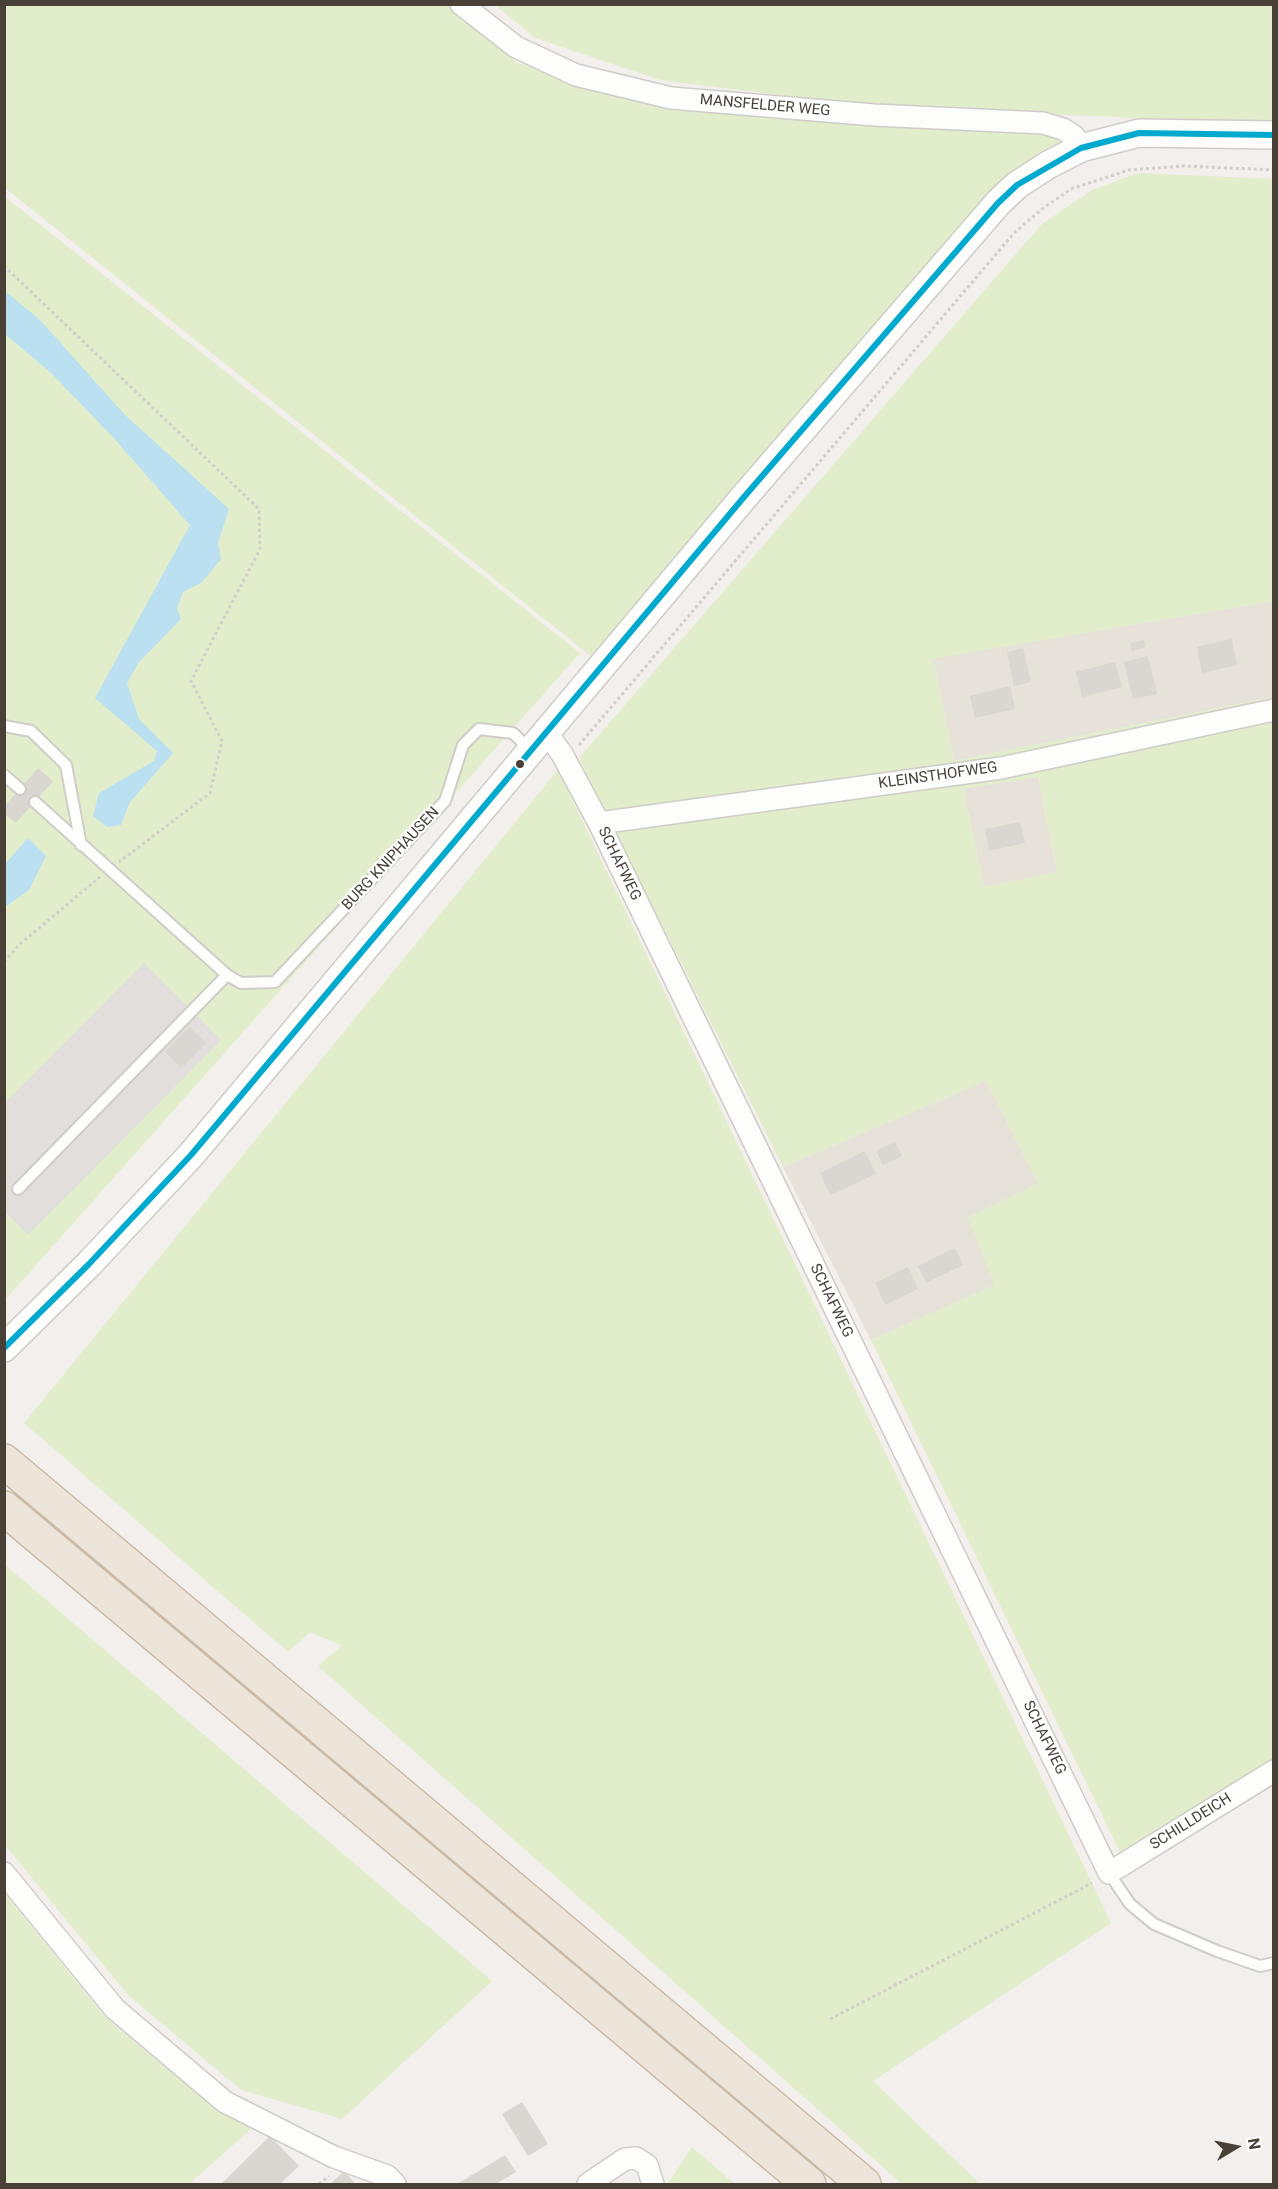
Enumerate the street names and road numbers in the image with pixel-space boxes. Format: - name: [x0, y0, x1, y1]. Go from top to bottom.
- street label: MANSFELDER WEG: [699, 91, 831, 121]
- street label: KLEINSTHOFWEG: [877, 759, 999, 793]
- street label: BURG KNIPHAUSEN: [339, 804, 443, 914]
- street label: SCHAFWEG: [593, 824, 645, 904]
- street label: SCHAFWEG: [805, 1261, 857, 1341]
- street label: SCHAFWEG: [1018, 1698, 1070, 1778]
- street label: SCHILLDEICH: [1147, 1790, 1235, 1854]

